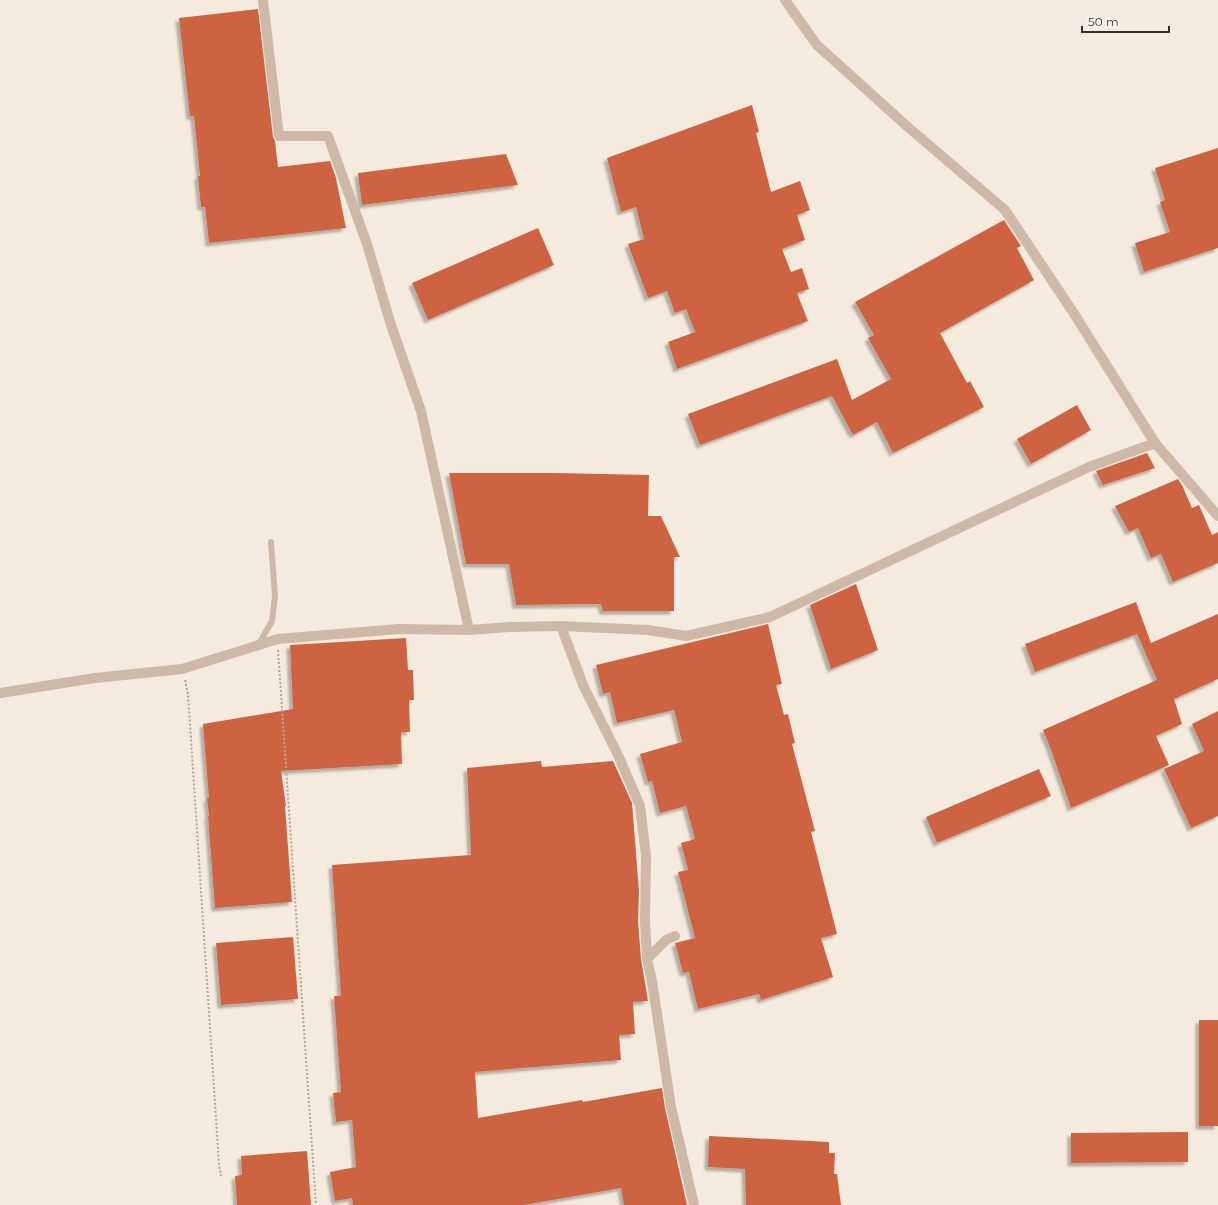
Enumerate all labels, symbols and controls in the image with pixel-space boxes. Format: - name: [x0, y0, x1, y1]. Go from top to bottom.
- scale bar: [1082, 8, 1169, 34]
- text: 50 m: [1088, 14, 1119, 29]

